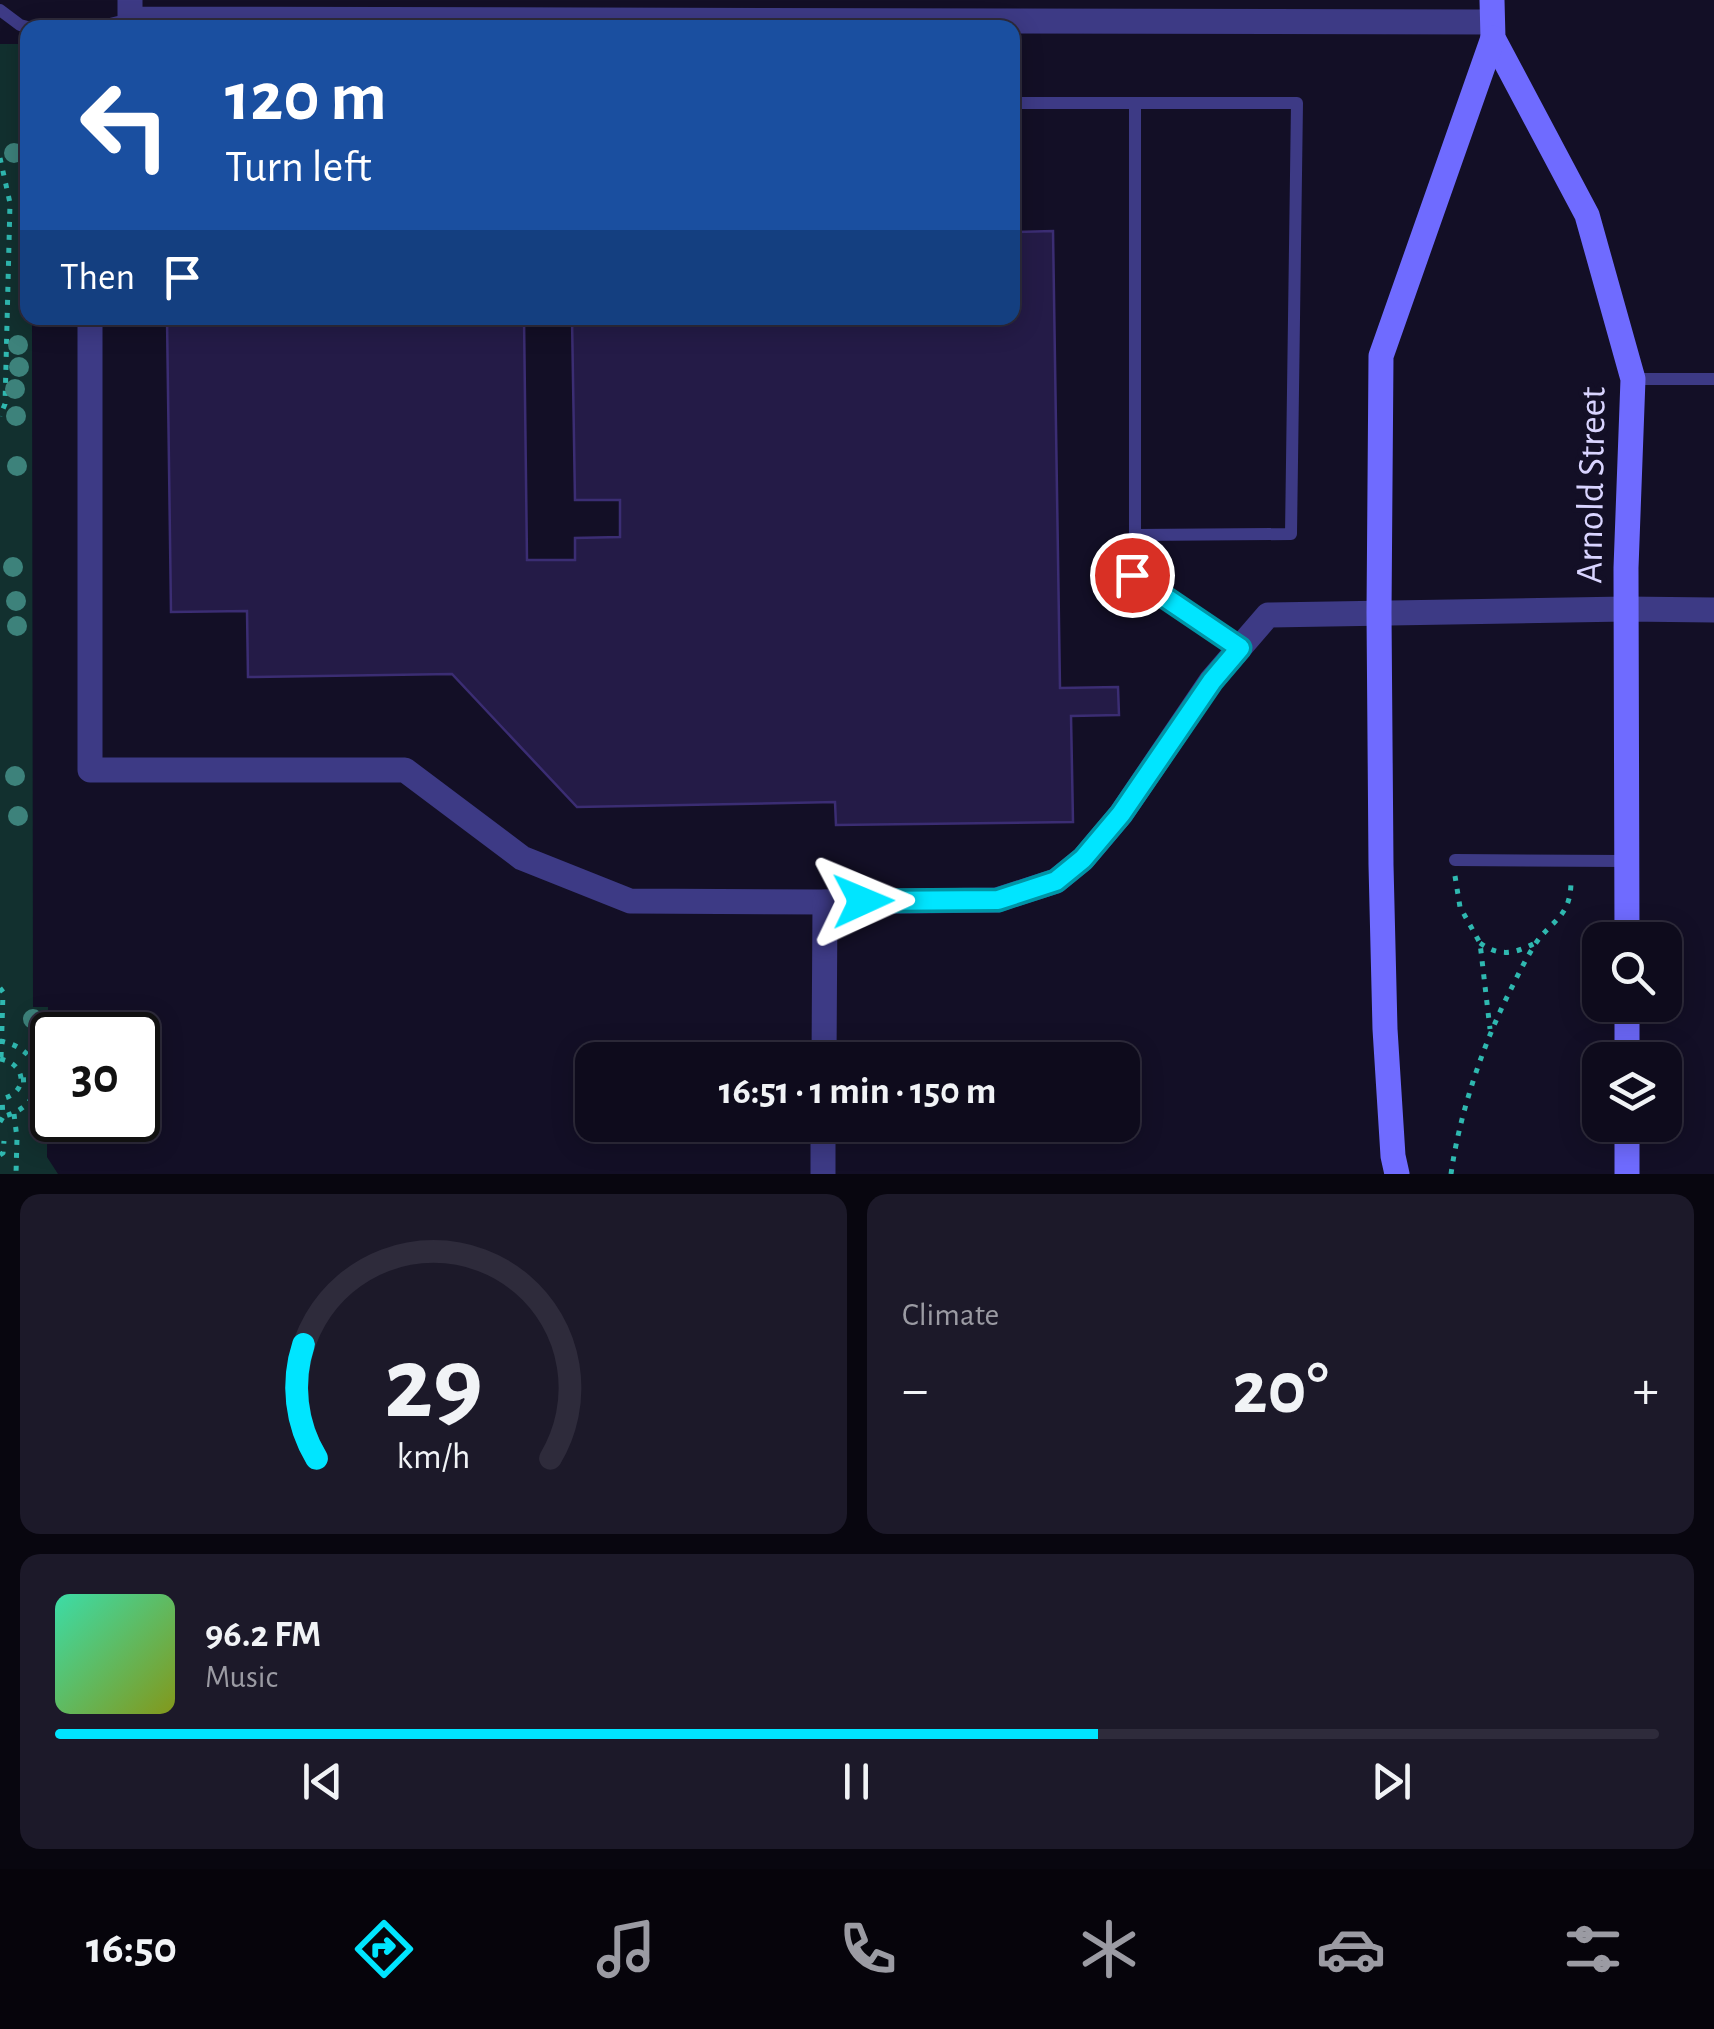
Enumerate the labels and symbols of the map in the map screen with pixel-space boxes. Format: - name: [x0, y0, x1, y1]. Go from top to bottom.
- street label: Arnold Street: [1571, 386, 1613, 584]
- pin: [1090, 533, 1175, 618]
- position arrow: [811, 849, 915, 953]
- speed limit sign: 30: [30, 1012, 160, 1142]

